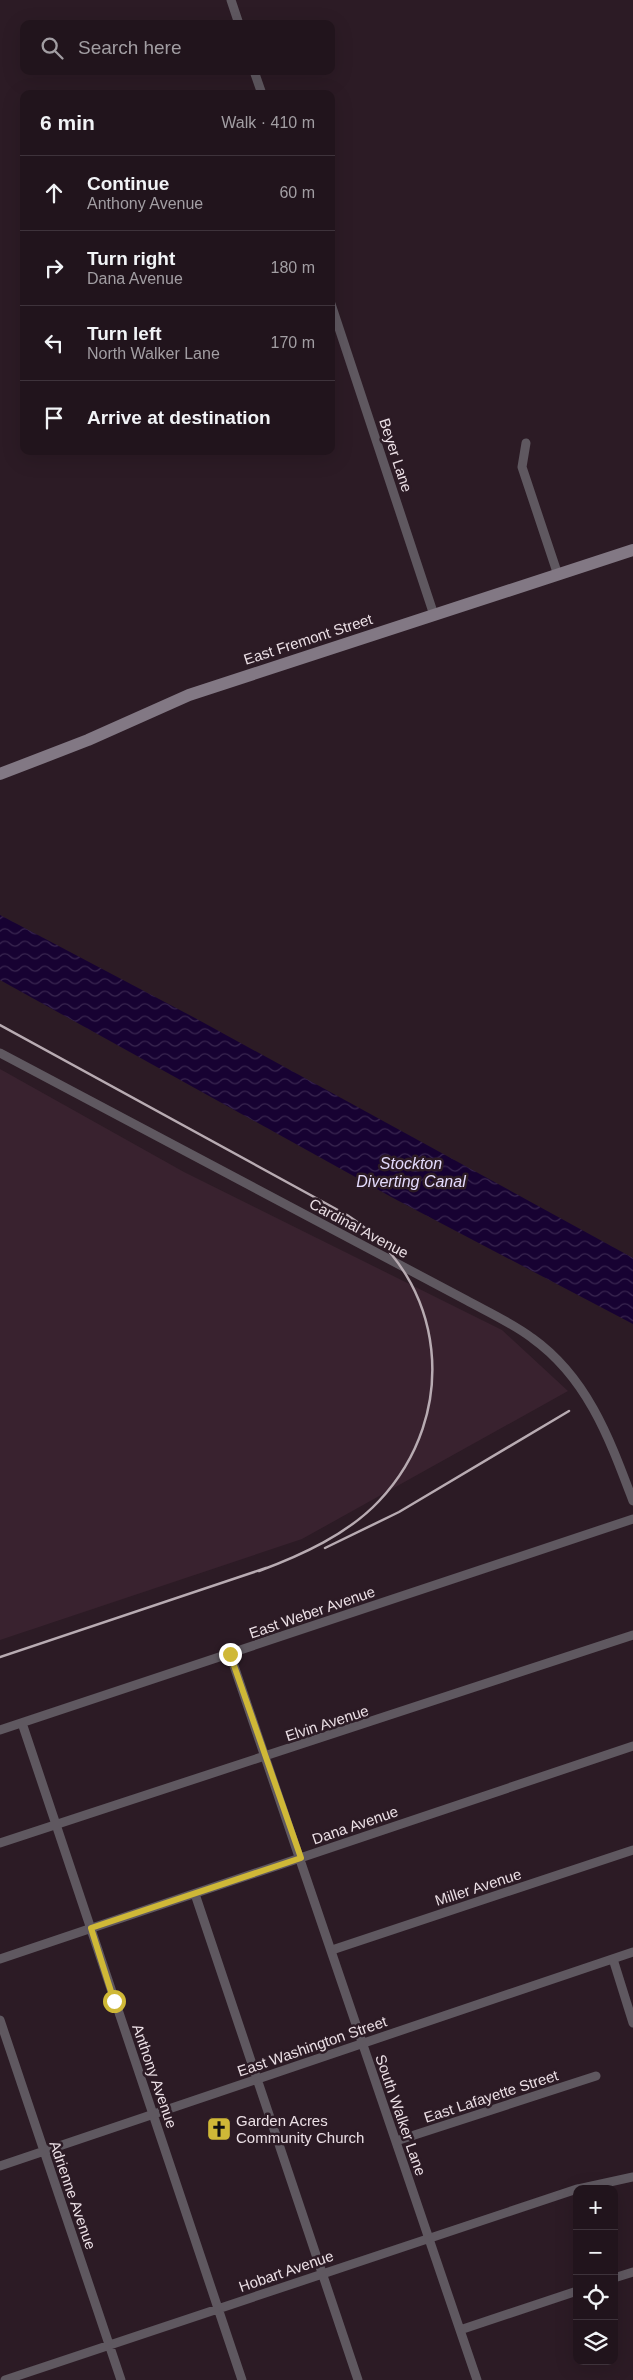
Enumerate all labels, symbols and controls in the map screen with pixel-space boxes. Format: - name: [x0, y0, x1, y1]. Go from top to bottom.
- search box: [20, 20, 335, 75]
- icon: search: [38, 34, 66, 62]
- text: Search here: [78, 37, 182, 58]
- text: 6 min: [40, 111, 95, 134]
- text: Walk · 410 m: [221, 114, 315, 131]
- text: Continue: [87, 173, 169, 194]
- icon: ahead: [40, 179, 68, 207]
- text: 60 m: [279, 184, 315, 201]
- text: Anthony Avenue: [87, 195, 203, 212]
- text: Turn right: [87, 248, 175, 269]
- icon: right: [40, 254, 68, 282]
- text: 180 m: [271, 259, 315, 276]
- text: Dana Avenue: [87, 270, 183, 287]
- text: Turn left: [87, 323, 162, 344]
- icon: left: [40, 329, 68, 357]
- text: 170 m: [271, 334, 315, 351]
- text: North Walker Lane: [87, 345, 220, 362]
- icon: arrive: [40, 404, 68, 432]
- text: Arrive at destination: [87, 407, 271, 428]
- street label: Beyer Lane: [376, 416, 416, 494]
- street label: East Fremont Street: [242, 610, 375, 668]
- water label: Stockton Diverting Canal: [356, 1155, 466, 1190]
- street label: Cardinal Avenue: [307, 1195, 411, 1261]
- street label: East Weber Avenue: [247, 1582, 377, 1642]
- route end: [219, 1643, 242, 1666]
- street label: Elvin Avenue: [283, 1702, 371, 1744]
- street label: Dana Avenue: [310, 1802, 400, 1848]
- street label: Miller Avenue: [433, 1865, 523, 1909]
- route start: [103, 1990, 126, 2013]
- street label: East Washington Street: [235, 2012, 390, 2080]
- street label: Anthony Avenue: [129, 2022, 181, 2130]
- street label: South Walker Lane: [372, 2052, 430, 2178]
- street label: East Lafayette Street: [422, 2066, 561, 2126]
- place label: Garden Acres Community Church: [236, 2112, 364, 2146]
- church icon: Garden Acres Community Church: [206, 2116, 232, 2142]
- street label: Adrienne Avenue: [46, 2138, 100, 2252]
- map controls: [573, 2185, 618, 2365]
- button: +: [573, 2185, 618, 2230]
- button: −: [573, 2230, 618, 2275]
- street label: Hobart Avenue: [236, 2247, 336, 2295]
- button: locate: [573, 2275, 618, 2320]
- button: layers: [573, 2320, 618, 2365]

